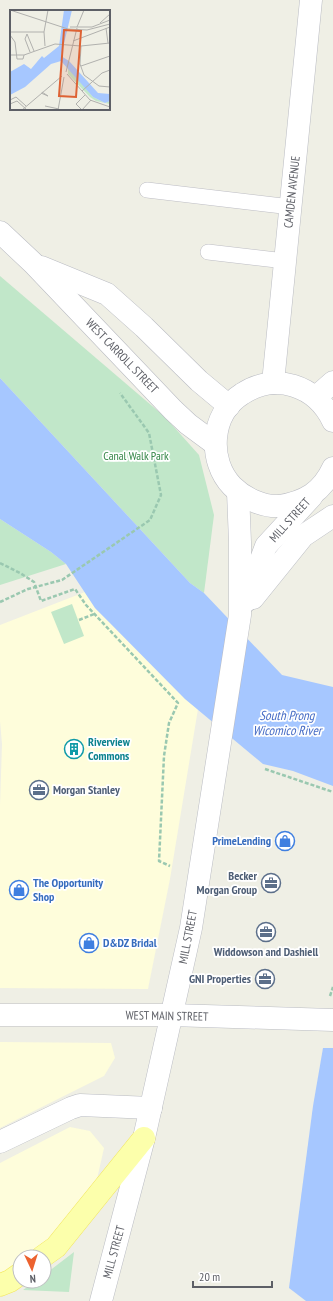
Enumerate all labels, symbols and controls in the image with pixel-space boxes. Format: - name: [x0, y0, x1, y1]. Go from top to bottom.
- inset map: [10, 10, 110, 110]
- street label: CAMDEN AVENUE: [280, 155, 303, 229]
- street label: WEST CARROLL STREET: [83, 315, 162, 397]
- park label: Canal Walk Park: [103, 448, 169, 463]
- street label: MILL STREET: [266, 494, 314, 545]
- water label: South Prong Wicomico River: [253, 707, 324, 739]
- place label: Riverview Commons: [88, 734, 131, 763]
- building icon: Riverview Commons: [63, 738, 85, 760]
- office icon: Morgan Stanley: [28, 779, 50, 801]
- place label: Morgan Stanley: [53, 782, 120, 797]
- shop icon: PrimeLending: [274, 830, 296, 852]
- place label: PrimeLending: [212, 833, 271, 848]
- place label: Becker Morgan Group: [197, 868, 258, 897]
- office icon: Becker Morgan Group: [260, 872, 282, 894]
- place label: The Opportunity Shop: [33, 875, 103, 904]
- shop icon: The Opportunity Shop: [8, 879, 30, 901]
- street label: MILL STREET: [175, 908, 200, 965]
- office icon: Widdowson and Dashiell: [255, 921, 277, 943]
- shop icon: D&DZ Bridal: [78, 932, 100, 954]
- place label: D&DZ Bridal: [103, 935, 157, 950]
- place label: Widdowson and Dashiell: [213, 944, 318, 959]
- office icon: GNI Properties: [254, 968, 276, 990]
- place label: GNI Properties: [189, 971, 251, 986]
- street label: WEST MAIN STREET: [125, 1007, 209, 1024]
- street label: MILL STREET: [99, 1223, 128, 1280]
- north arrow: [12, 1249, 52, 1289]
- scale bar: [193, 1263, 272, 1289]
- text: 20 m: [199, 1269, 220, 1284]
- text: N: [29, 1272, 36, 1286]

